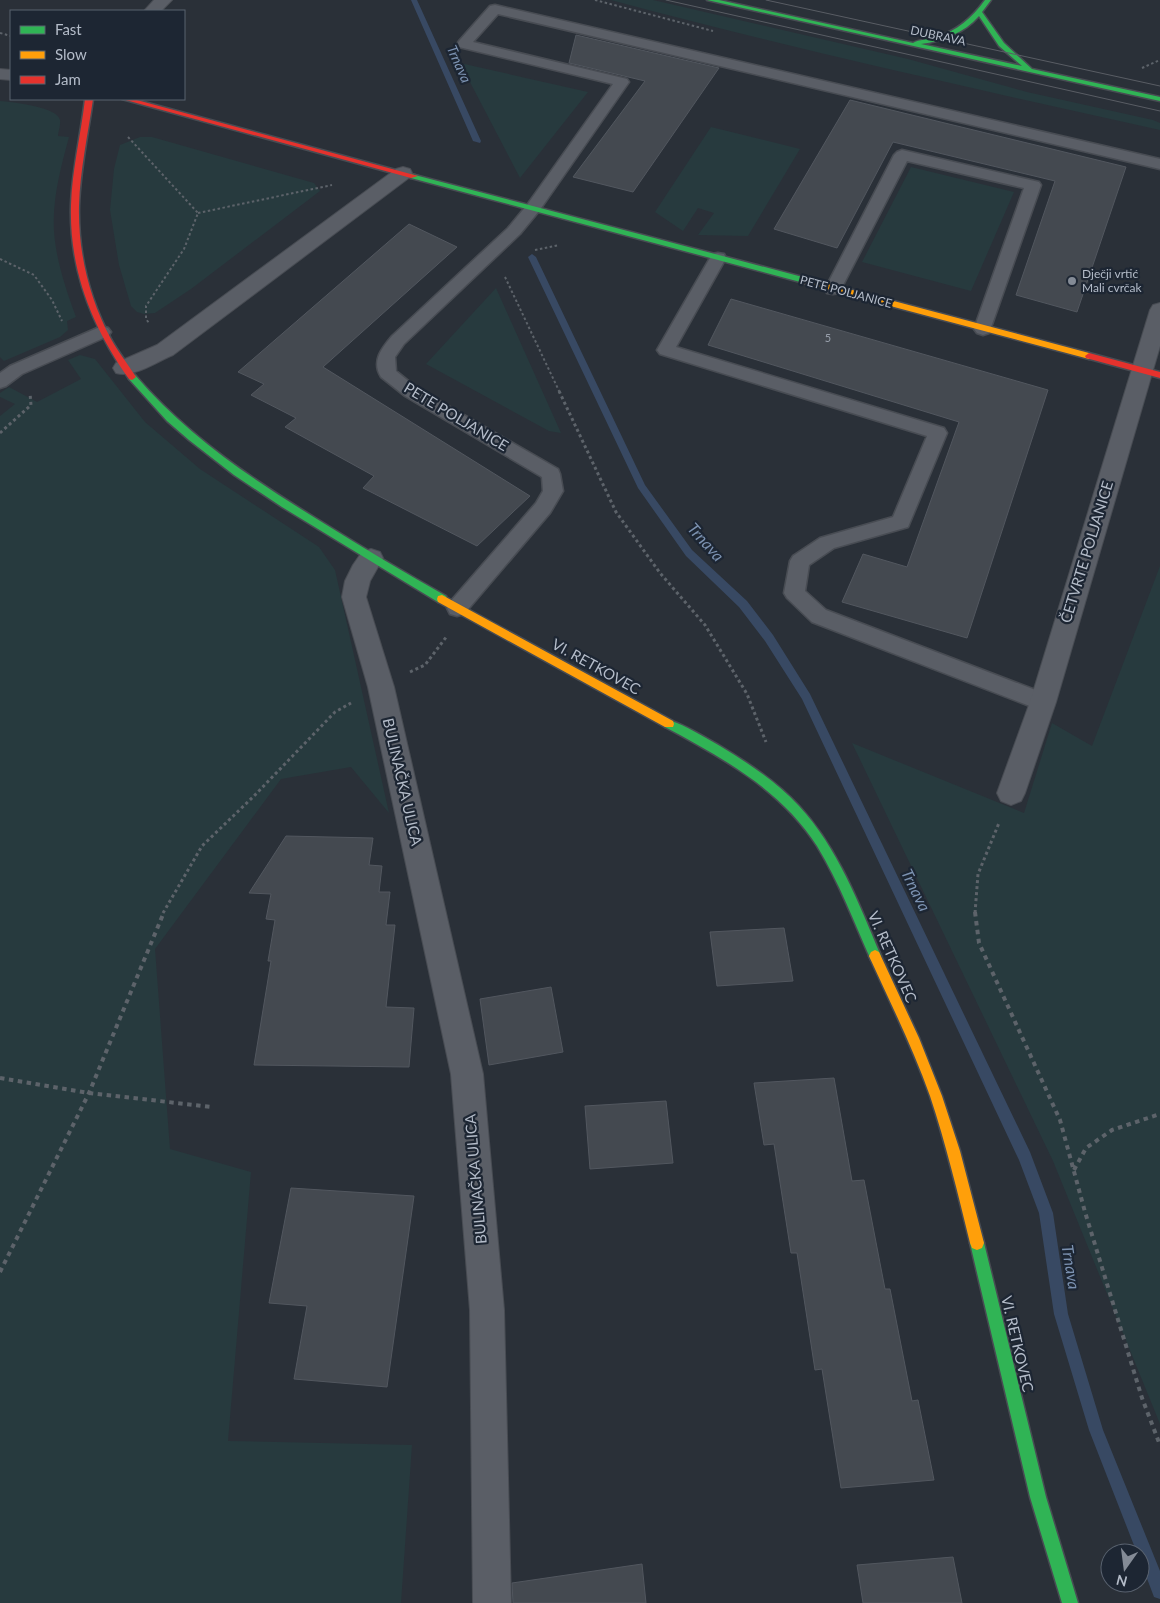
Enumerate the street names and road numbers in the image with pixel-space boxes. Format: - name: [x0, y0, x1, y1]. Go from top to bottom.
- street label: DUBRAVA: [909, 22, 968, 49]
- street label: PETE POLJANICE: [798, 272, 894, 311]
- street label: PETE POLJANICE: [401, 378, 512, 454]
- street label: ČETVRTE POLJANICE: [1056, 479, 1116, 625]
- street label: VI. RETKOVEC: [549, 634, 644, 698]
- street label: BULINAČKA ULICA: [380, 716, 427, 848]
- street label: VI. RETKOVEC: [865, 908, 921, 1005]
- street label: BULINAČKA ULICA: [460, 1112, 490, 1245]
- street label: VI. RETKOVEC: [998, 1294, 1038, 1394]

